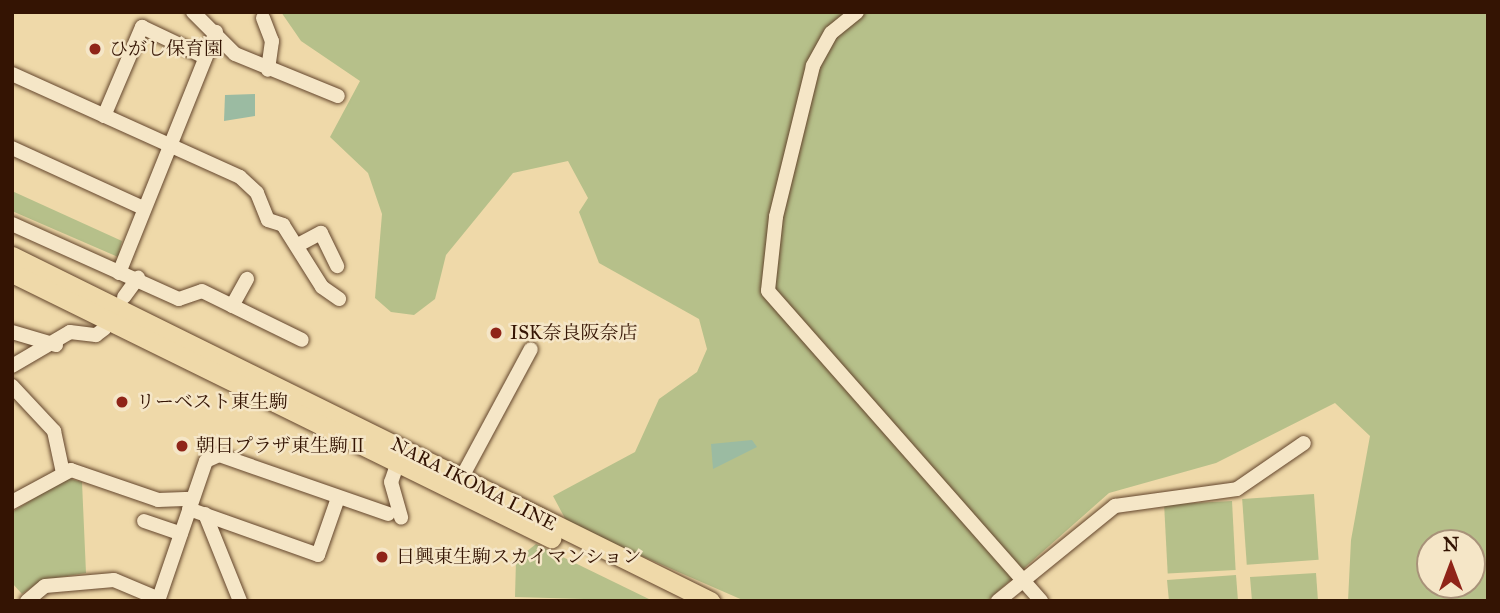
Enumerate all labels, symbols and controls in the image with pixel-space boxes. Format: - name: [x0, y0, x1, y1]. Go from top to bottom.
- place label: ひがし保育園: [109, 38, 223, 60]
- marker: ひがし保育園: [87, 41, 103, 57]
- place label: ISK奈良阪奈店: [510, 322, 638, 344]
- marker: ISK奈良阪奈店: [488, 325, 504, 341]
- place label: リーベスト東生駒: [136, 391, 288, 413]
- marker: リーベスト東生駒: [114, 394, 130, 410]
- street label: NARA IKOMA LINE: [387, 432, 561, 536]
- place label: 朝日プラザ東生駒Ⅱ: [196, 435, 367, 457]
- marker: 朝日プラザ東生駒Ⅱ: [174, 438, 190, 454]
- north arrow: [1416, 529, 1486, 599]
- text: N: [1443, 533, 1459, 556]
- place label: 日興東生駒スカイマンション: [396, 546, 643, 568]
- marker: 日興東生駒スカイマンション: [374, 549, 390, 565]

